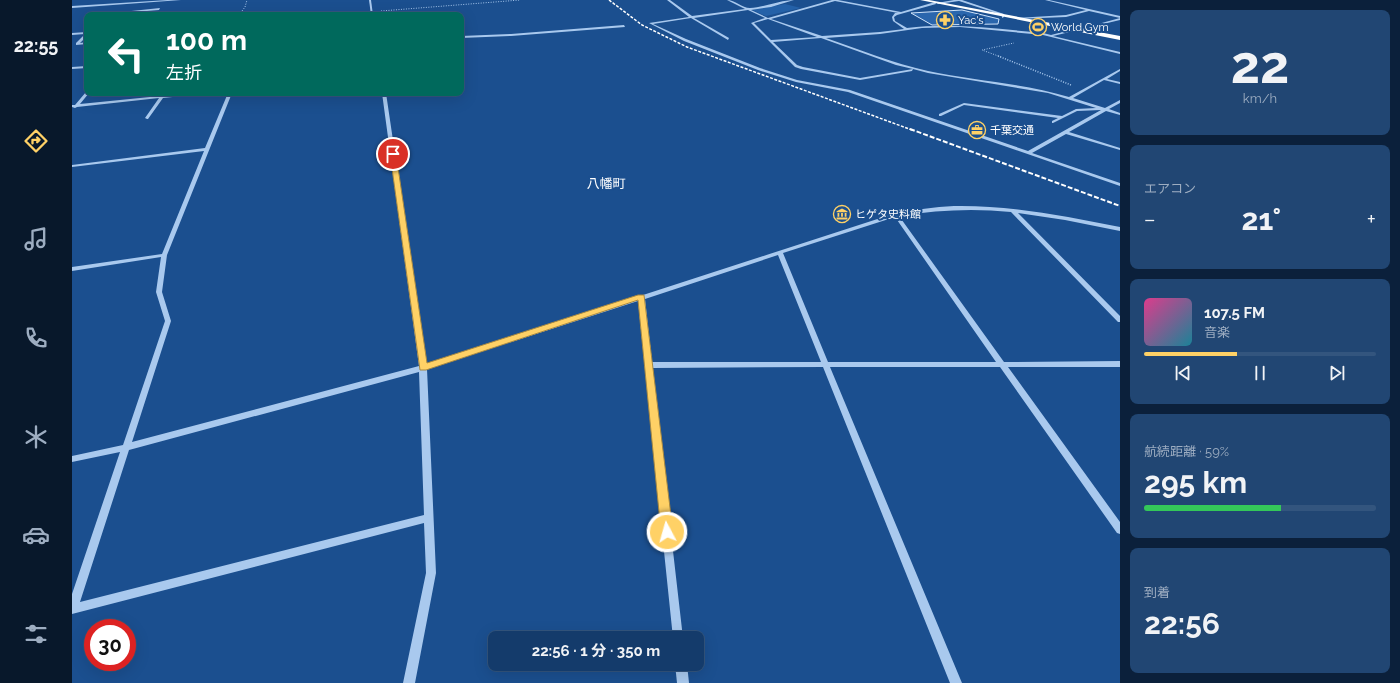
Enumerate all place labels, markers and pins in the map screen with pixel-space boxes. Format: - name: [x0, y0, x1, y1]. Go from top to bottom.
- pharmacy icon: Yac's: [935, 10, 955, 30]
- place label: Yac's: [958, 14, 984, 27]
- sports icon: World Gym: [1028, 17, 1048, 37]
- place label: World Gym: [1051, 21, 1109, 34]
- office icon: 千葉交通: [967, 120, 987, 140]
- place label: 千葉交通: [990, 124, 1034, 137]
- pin: [376, 137, 410, 171]
- museum icon: ヒゲタ史料館: [832, 204, 852, 224]
- place label: ヒゲタ史料館: [855, 208, 921, 221]

